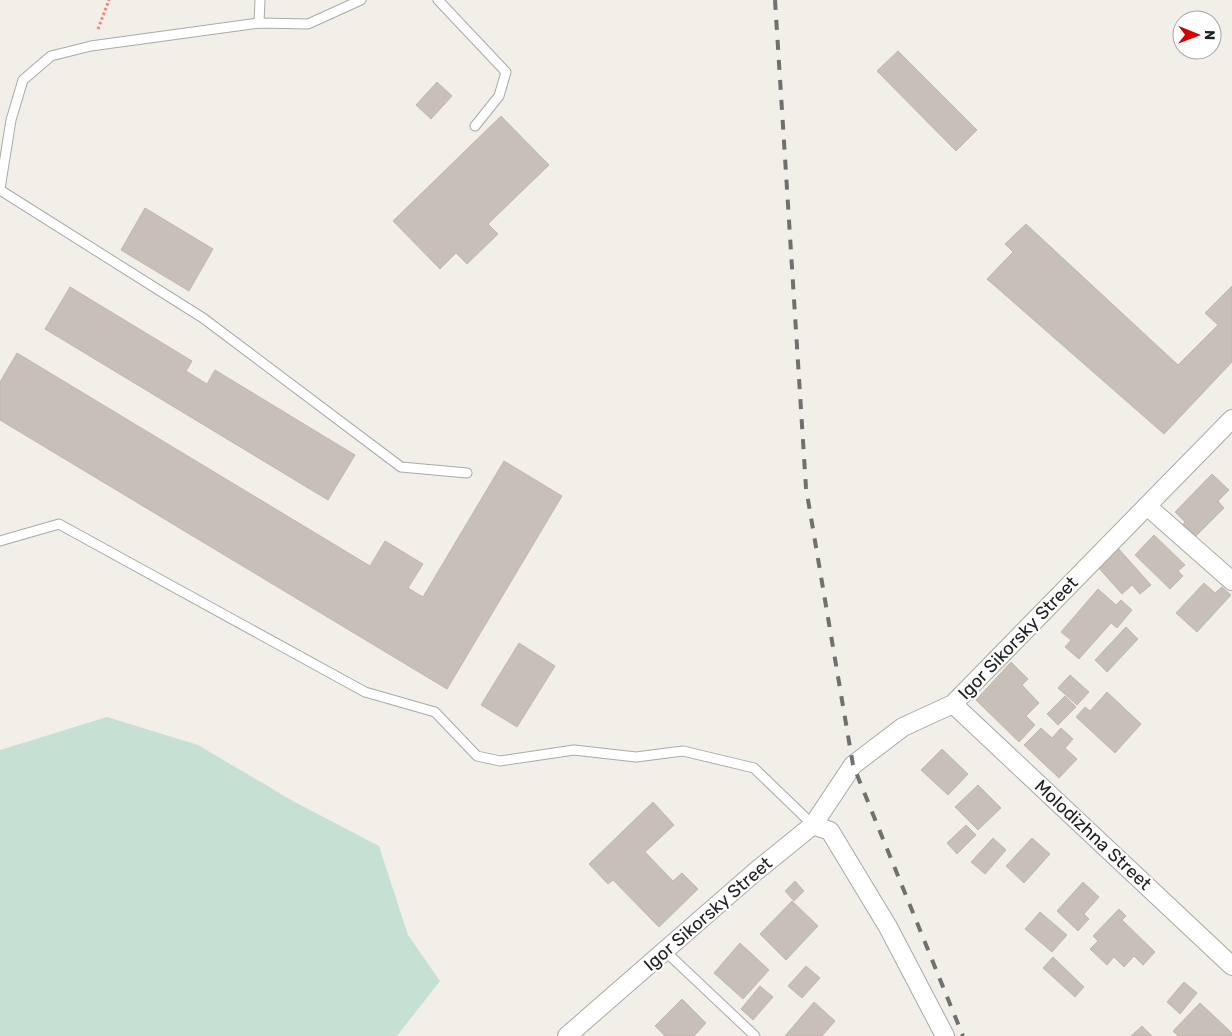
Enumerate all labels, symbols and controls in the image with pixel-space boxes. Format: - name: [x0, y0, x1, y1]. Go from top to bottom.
- north arrow: [1172, 10, 1222, 60]
- text: N: [1201, 30, 1218, 40]
- street label: Igor Sikorsky Street: [954, 572, 1082, 704]
- street label: Molodizhna Street: [1030, 775, 1156, 895]
- street label: Igor Sikorsky Street: [639, 852, 777, 976]

